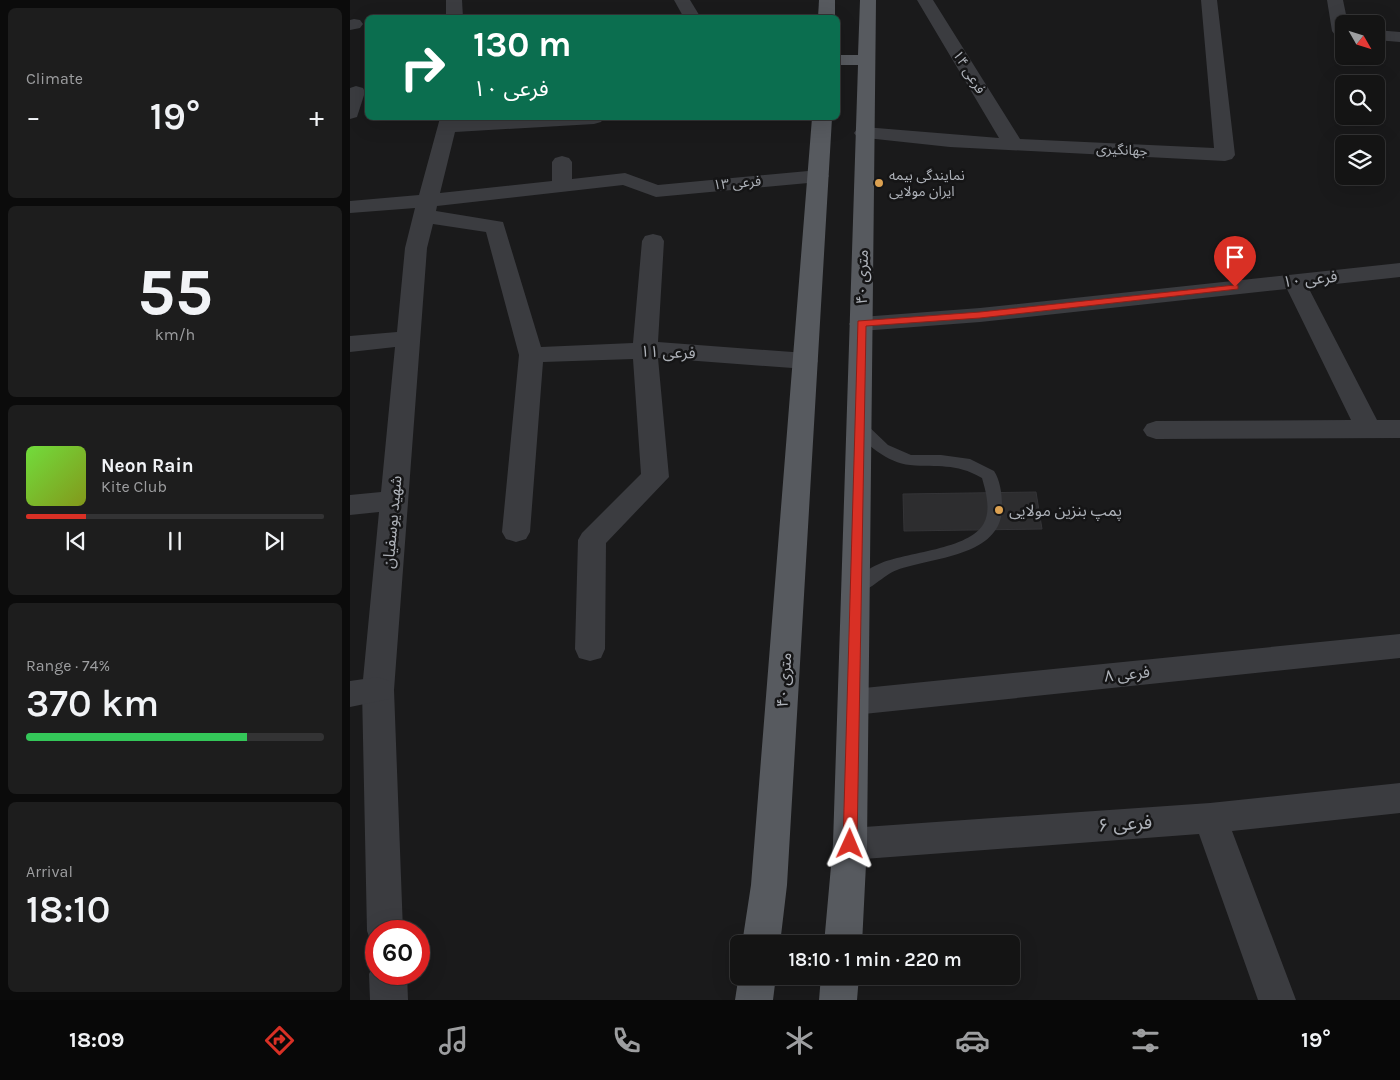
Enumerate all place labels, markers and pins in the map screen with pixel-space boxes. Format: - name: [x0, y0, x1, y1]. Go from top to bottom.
- place label: نمایندگی بیمه ایران مولایی: [889, 167, 965, 200]
- marker: نمایندگی بیمه ایران مولایی: [873, 177, 885, 189]
- pin: [1214, 236, 1256, 287]
- place label: پمپ بنزین مولایی: [1009, 501, 1122, 521]
- marker: پمپ بنزین مولایی: [993, 504, 1005, 516]

